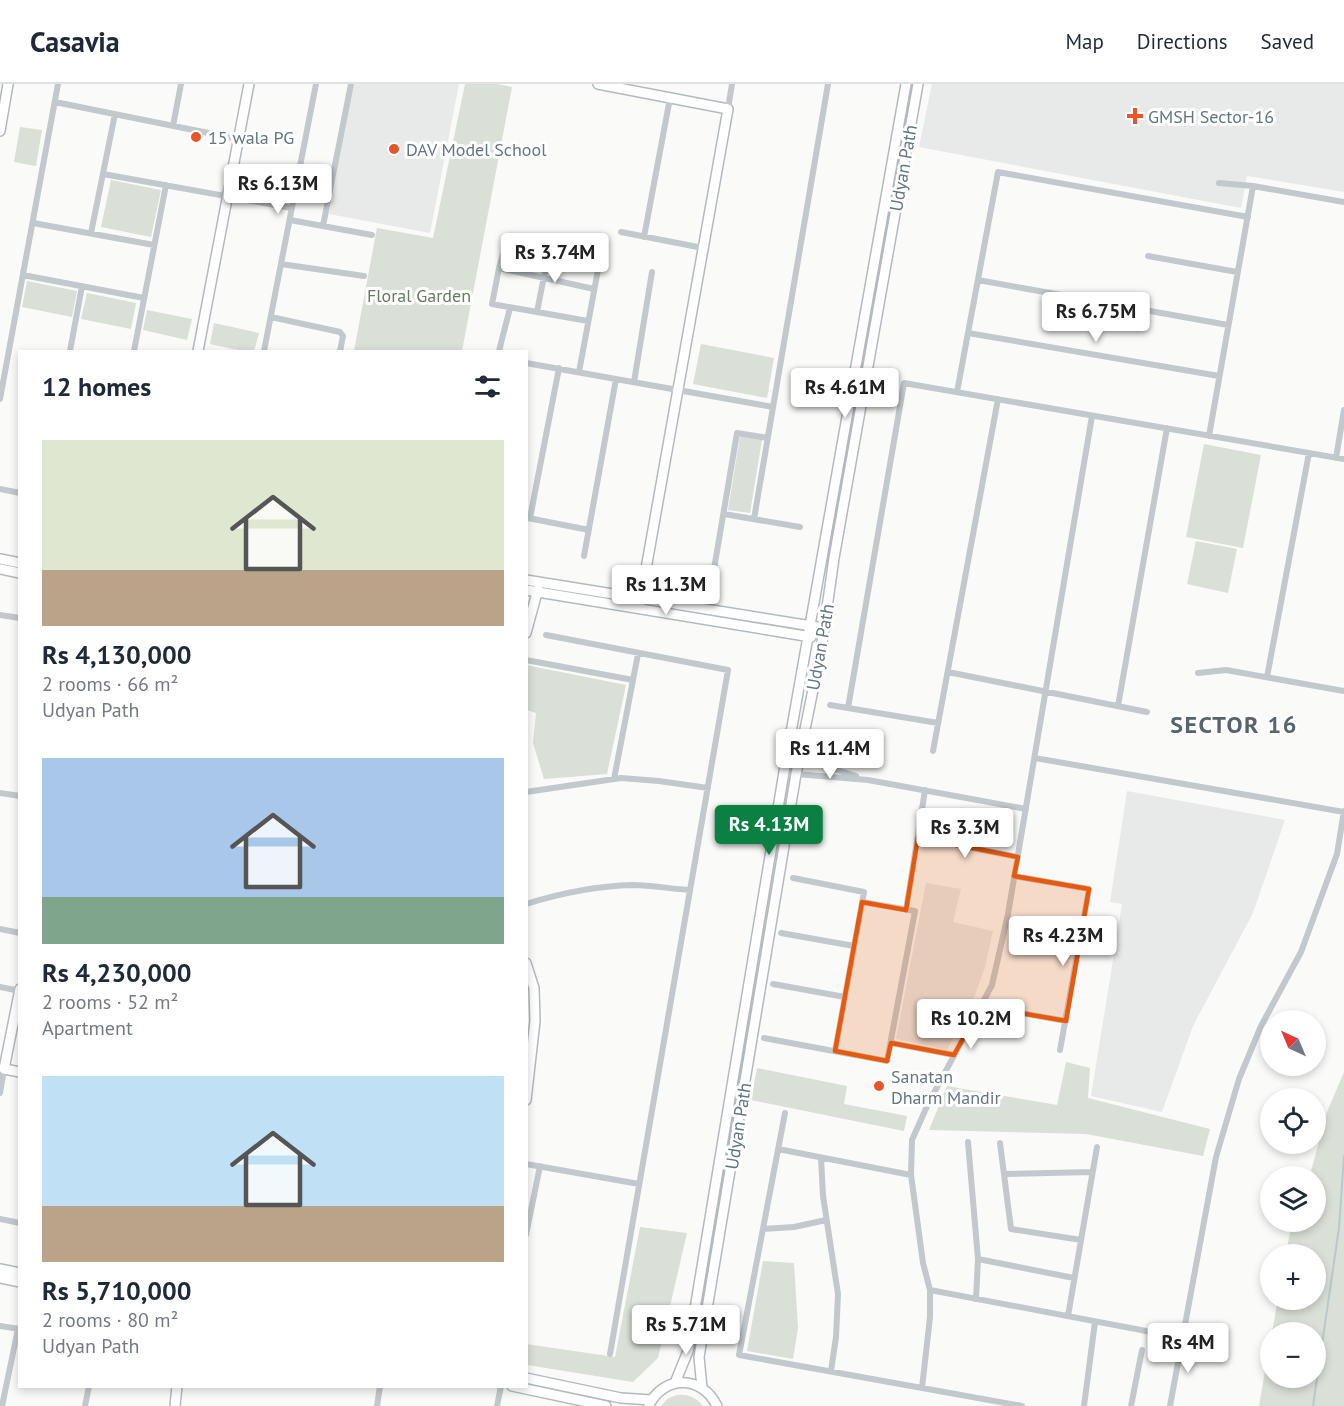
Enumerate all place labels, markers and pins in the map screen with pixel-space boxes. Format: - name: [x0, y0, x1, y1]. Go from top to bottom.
- place label: GMSH Sector-16: [1148, 105, 1274, 128]
- marker: GMSH Sector-16: [1126, 107, 1144, 125]
- place label: 15 wala PG: [208, 126, 294, 149]
- marker: 15 wala PG: [189, 130, 203, 144]
- place label: DAV Model School: [406, 138, 547, 161]
- marker: DAV Model School: [387, 142, 401, 156]
- pin: Rs 6.13M: [216, 164, 340, 215]
- pin: Rs 3.74M: [493, 233, 617, 284]
- pin: Rs 6.75M: [1034, 292, 1158, 343]
- pin: Rs 4.61M: [783, 368, 907, 419]
- pin: Rs 11.3M: [604, 565, 728, 616]
- pin: Rs 11.4M: [768, 729, 892, 780]
- pin: Rs 4.13M: [707, 805, 831, 856]
- pin: Rs 3.3M: [910, 808, 1020, 859]
- pin: Rs 4.23M: [1001, 916, 1125, 967]
- pin: Rs 10.2M: [909, 999, 1033, 1050]
- place label: Sanatan Dharm Mandir: [891, 1065, 1001, 1109]
- marker: Sanatan Dharm Mandir: [872, 1079, 886, 1093]
- pin: Rs 5.71M: [624, 1305, 748, 1356]
- pin: Rs 4M: [1146, 1323, 1230, 1374]

